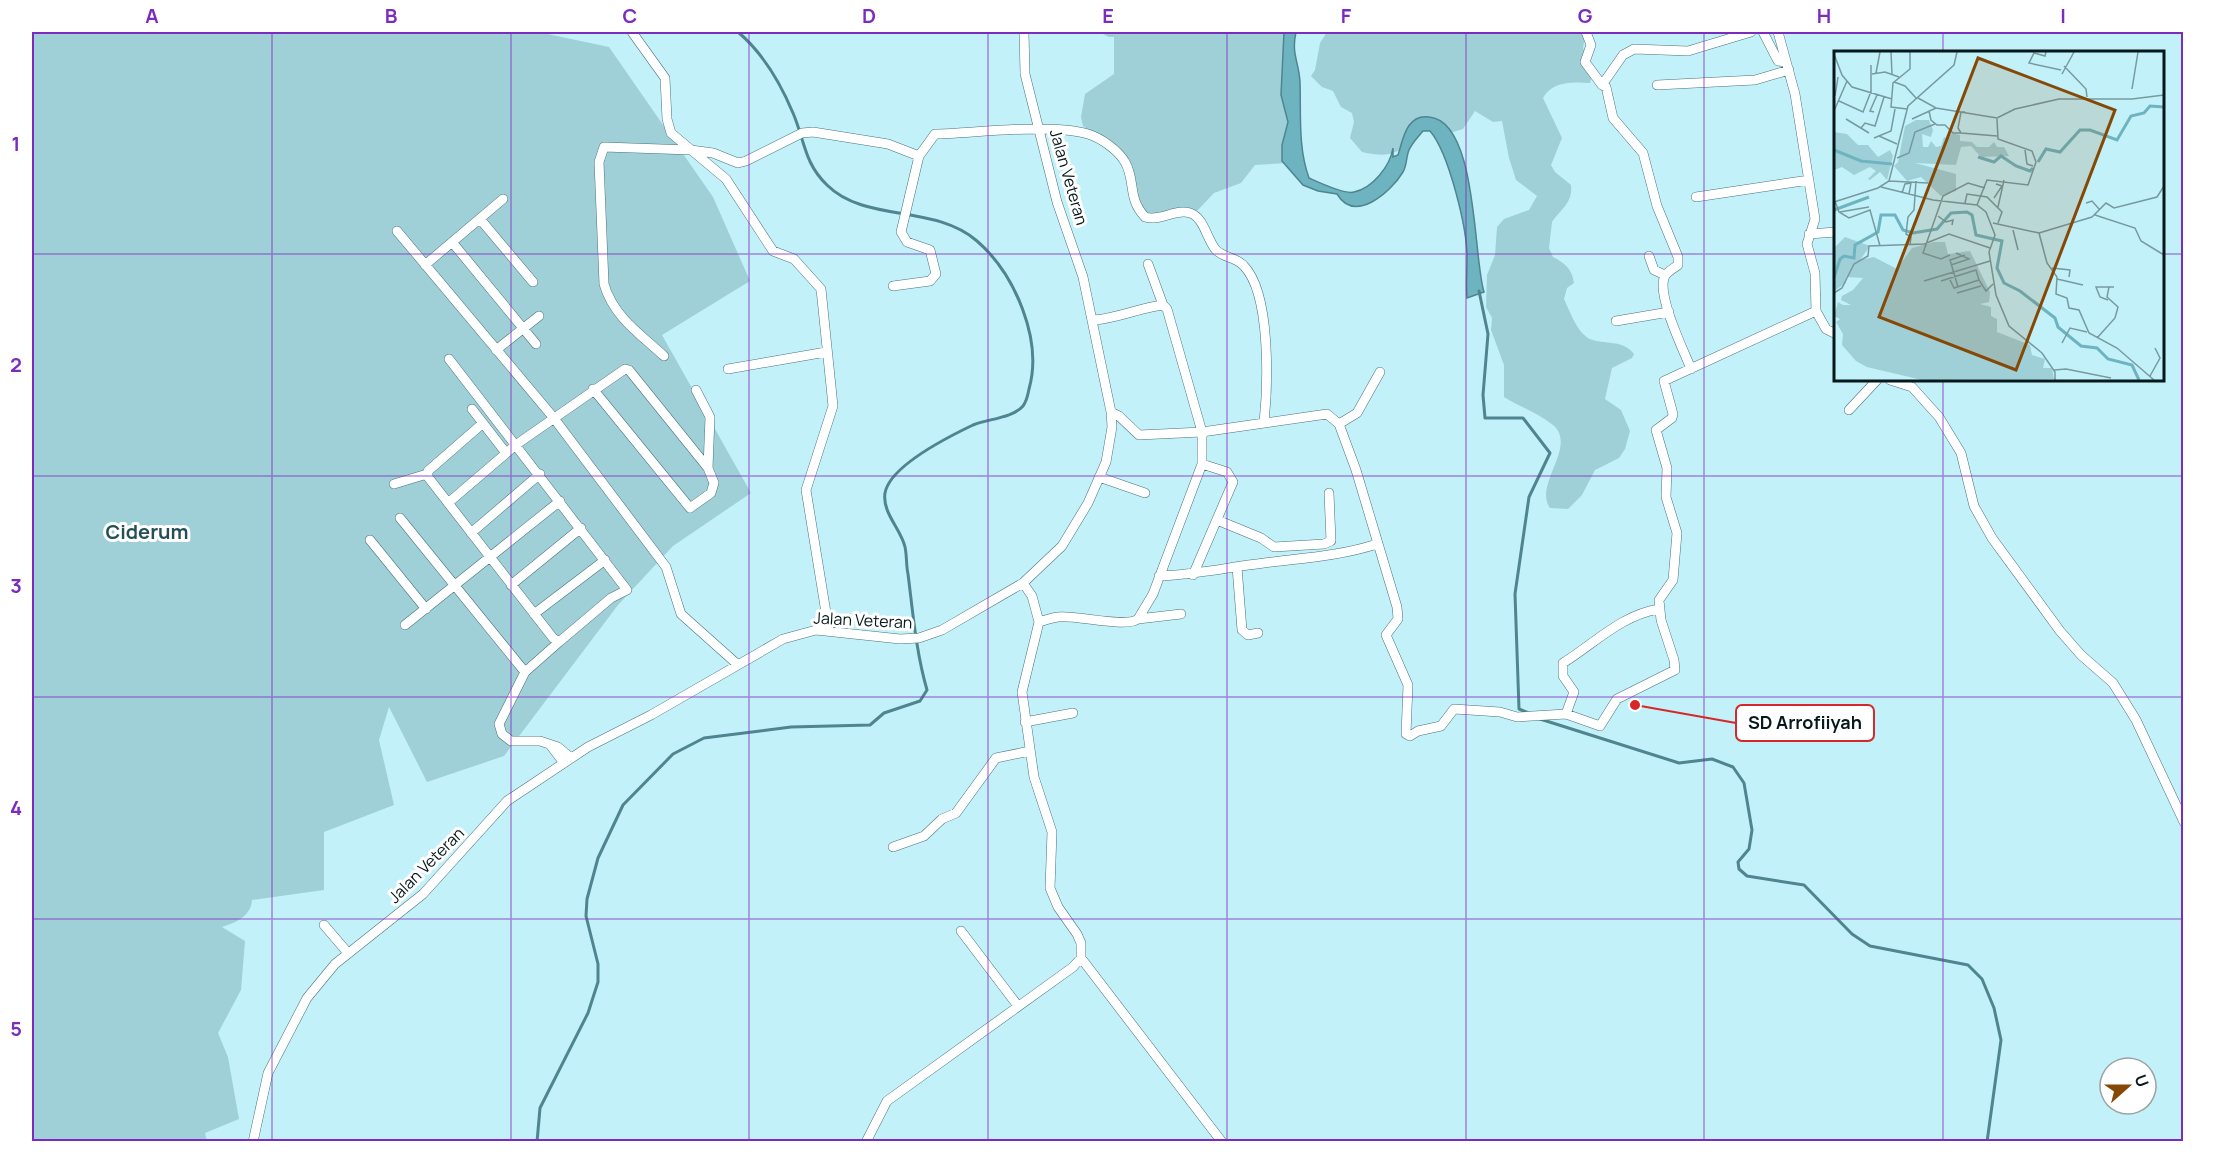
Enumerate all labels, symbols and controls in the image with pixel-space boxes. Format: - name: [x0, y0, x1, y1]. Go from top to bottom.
- text: A: [145, 2, 159, 29]
- text: B: [385, 2, 398, 29]
- text: C: [623, 2, 637, 29]
- text: D: [862, 2, 876, 29]
- text: E: [1102, 2, 1114, 29]
- text: F: [1341, 2, 1352, 29]
- text: G: [1578, 2, 1593, 29]
- text: H: [1817, 2, 1831, 29]
- text: I: [2060, 2, 2066, 29]
- inset map: [1834, 51, 2164, 381]
- street label: Jalan Veteran: [1045, 126, 1093, 228]
- text: 1: [12, 130, 20, 157]
- text: 2: [10, 351, 22, 378]
- district label: Ciderum: [105, 518, 189, 545]
- text: 3: [10, 572, 22, 599]
- street label: Jalan Veteran: [813, 606, 913, 634]
- callout: SD Arrofiiyah: [1736, 705, 1874, 741]
- text: SD Arrofiiyah: [1748, 710, 1862, 734]
- text: 4: [10, 794, 22, 821]
- street label: Jalan Veteran: [383, 822, 469, 908]
- text: 5: [10, 1015, 22, 1042]
- north arrow: [2098, 1056, 2158, 1116]
- text: U: [2130, 1071, 2154, 1090]

